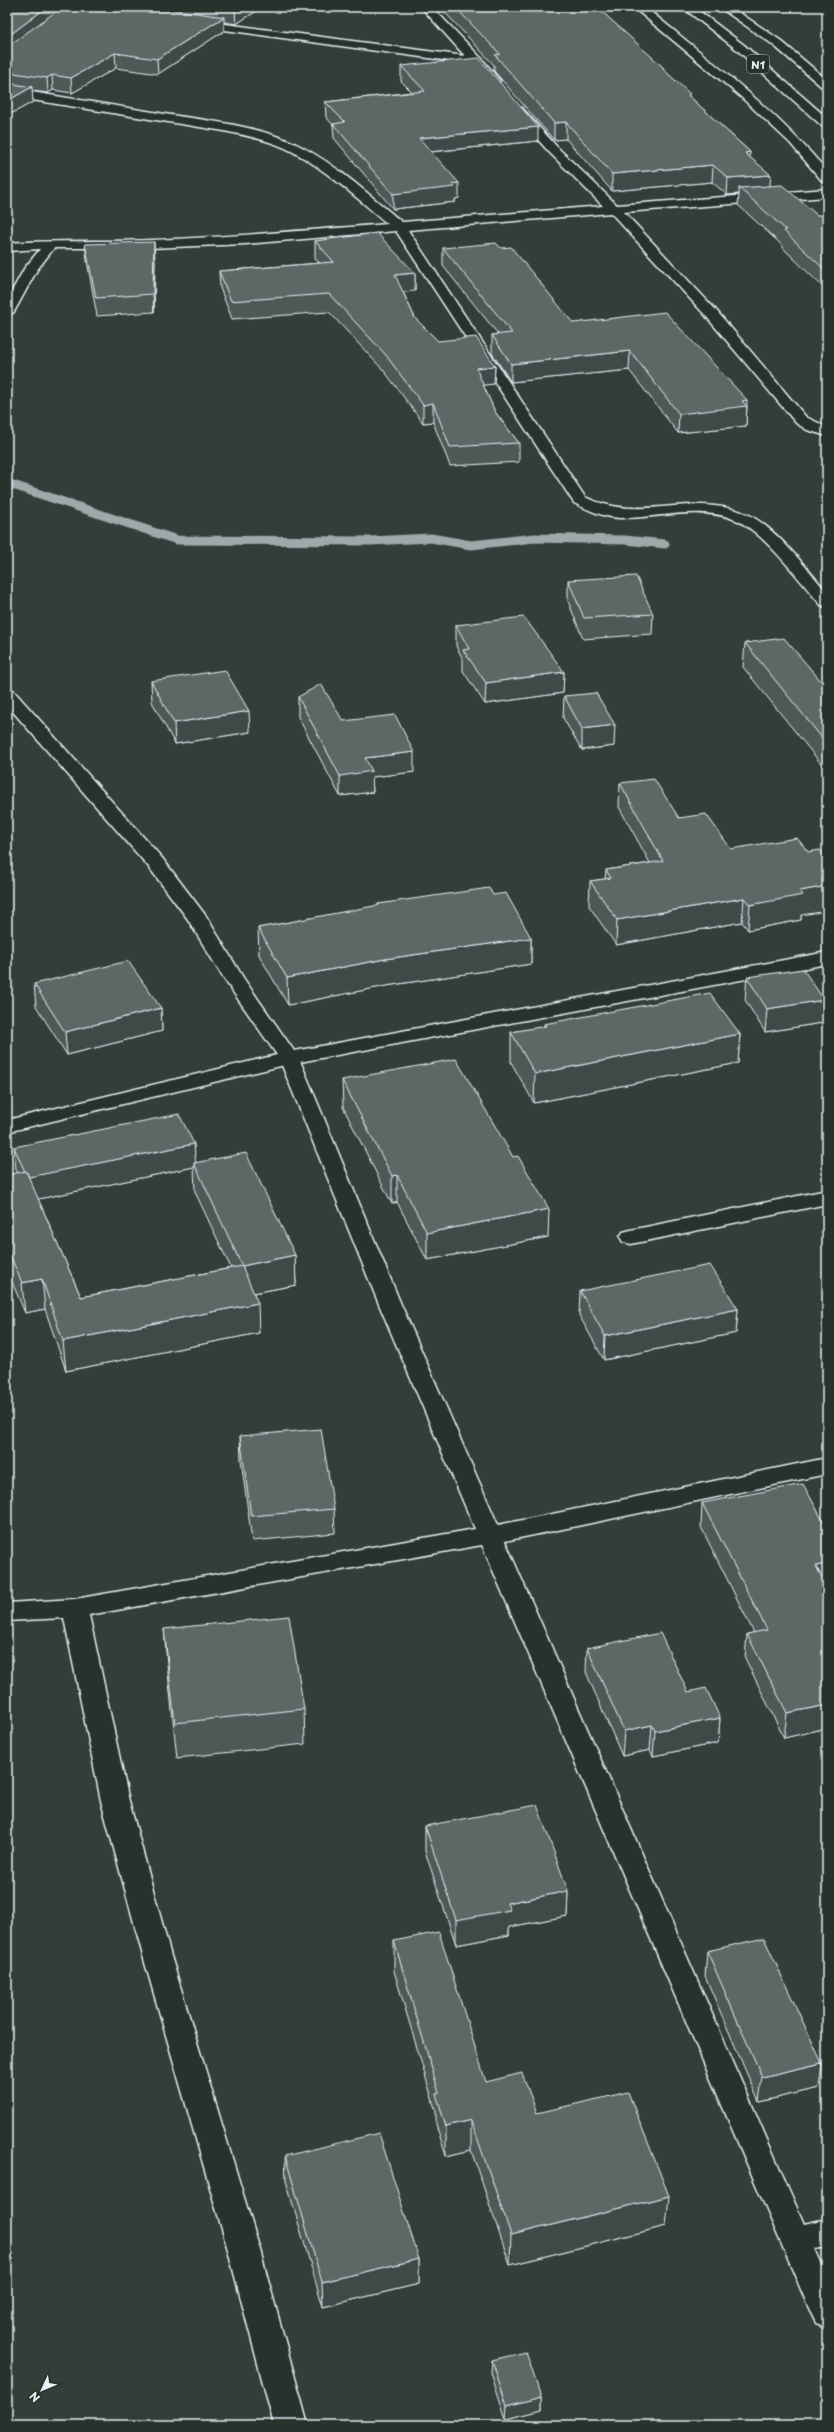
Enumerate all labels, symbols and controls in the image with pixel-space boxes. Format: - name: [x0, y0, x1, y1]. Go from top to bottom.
- road number: N1: [747, 55, 769, 73]
- north arrow: [22, 2370, 62, 2410]
- text: N: [25, 2388, 44, 2406]

